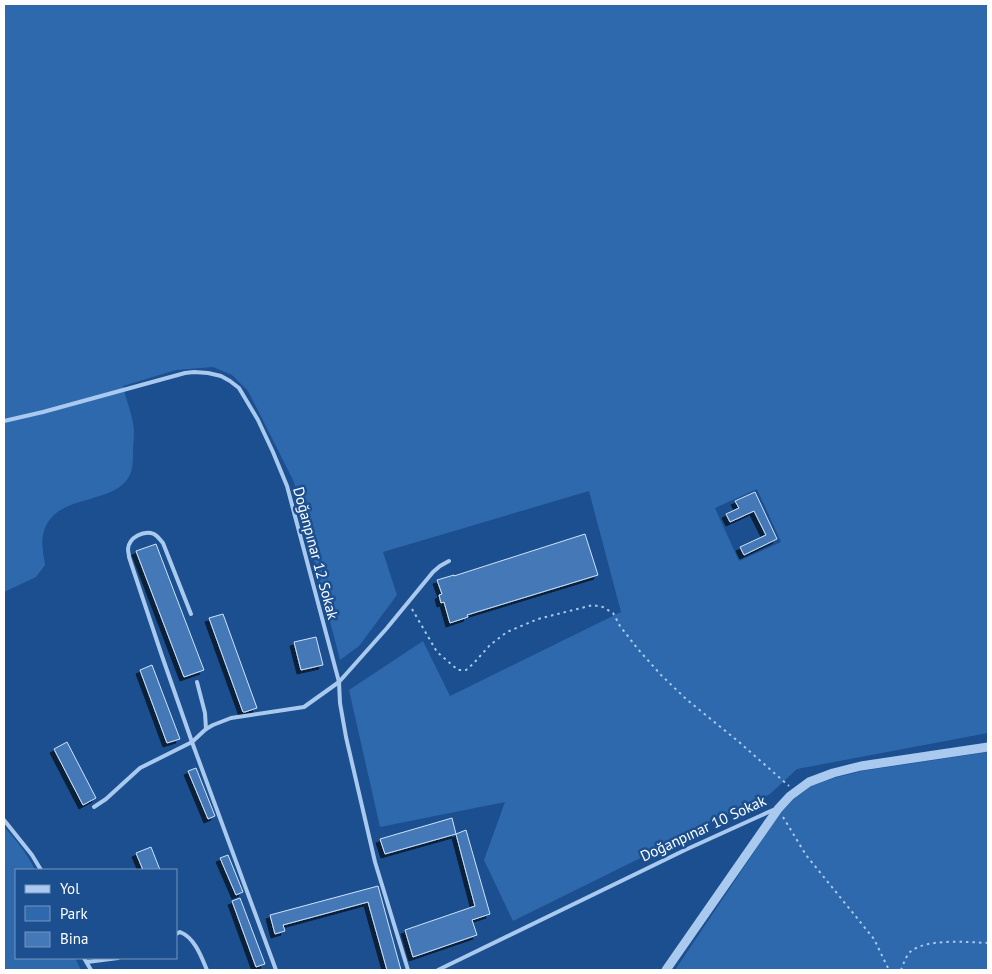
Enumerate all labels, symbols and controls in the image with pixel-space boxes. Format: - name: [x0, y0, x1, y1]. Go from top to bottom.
- street label: Doğanpınar 12 Sokak: [289, 485, 343, 622]
- street label: Doğanpınar 10 Sokak: [637, 790, 770, 865]
- legend: [15, 869, 178, 959]
- text: Yol: [60, 879, 80, 898]
- text: Park: [60, 904, 88, 923]
- text: Bina: [60, 929, 88, 948]

